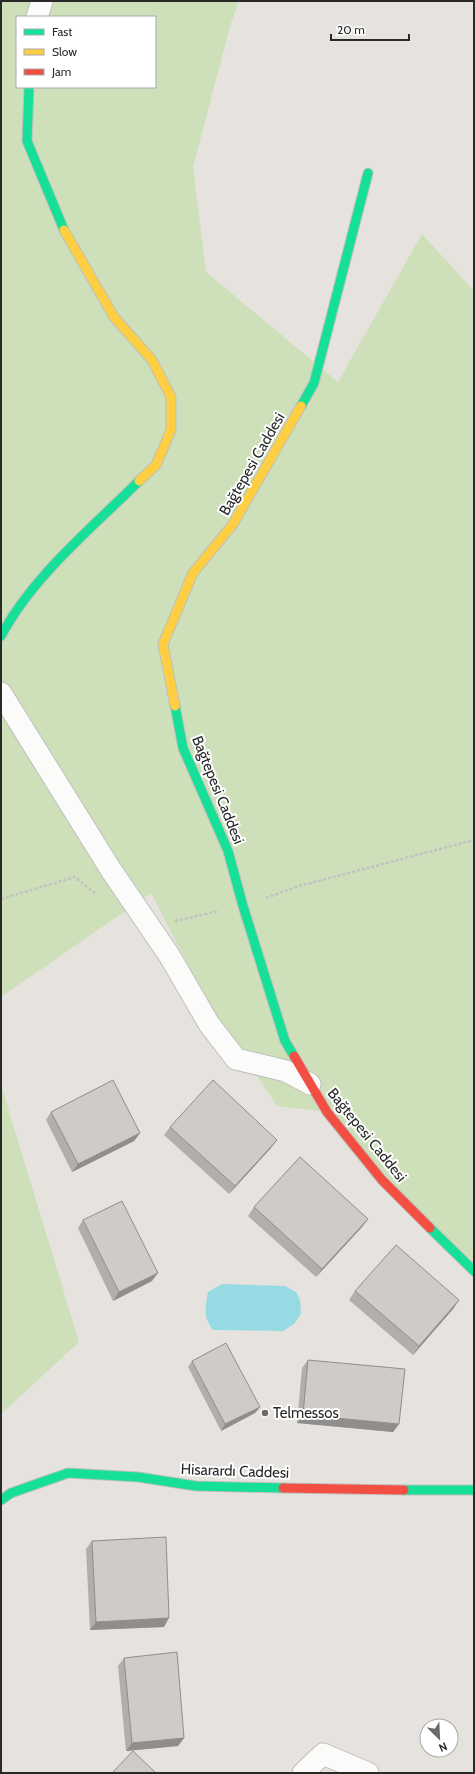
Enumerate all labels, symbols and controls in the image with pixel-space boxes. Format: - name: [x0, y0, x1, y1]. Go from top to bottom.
- legend: [16, 16, 156, 88]
- scale bar: [331, 16, 409, 42]
- text: 20 m: [337, 22, 365, 37]
- text: Fast: [52, 24, 72, 39]
- text: Slow: [52, 44, 77, 59]
- text: Jam: [51, 64, 71, 79]
- street label: Bağtepesi Caddesi: [215, 410, 289, 518]
- street label: Bağtepesi Caddesi: [188, 733, 248, 847]
- street label: Bağtepesi Caddesi: [324, 1085, 410, 1185]
- place label: Telmessos: [273, 1404, 339, 1422]
- marker: Telmessos: [260, 1408, 270, 1418]
- street label: Hisarardı Caddesi: [180, 1460, 290, 1482]
- north arrow: [419, 1718, 459, 1758]
- text: N: [437, 1739, 449, 1755]

